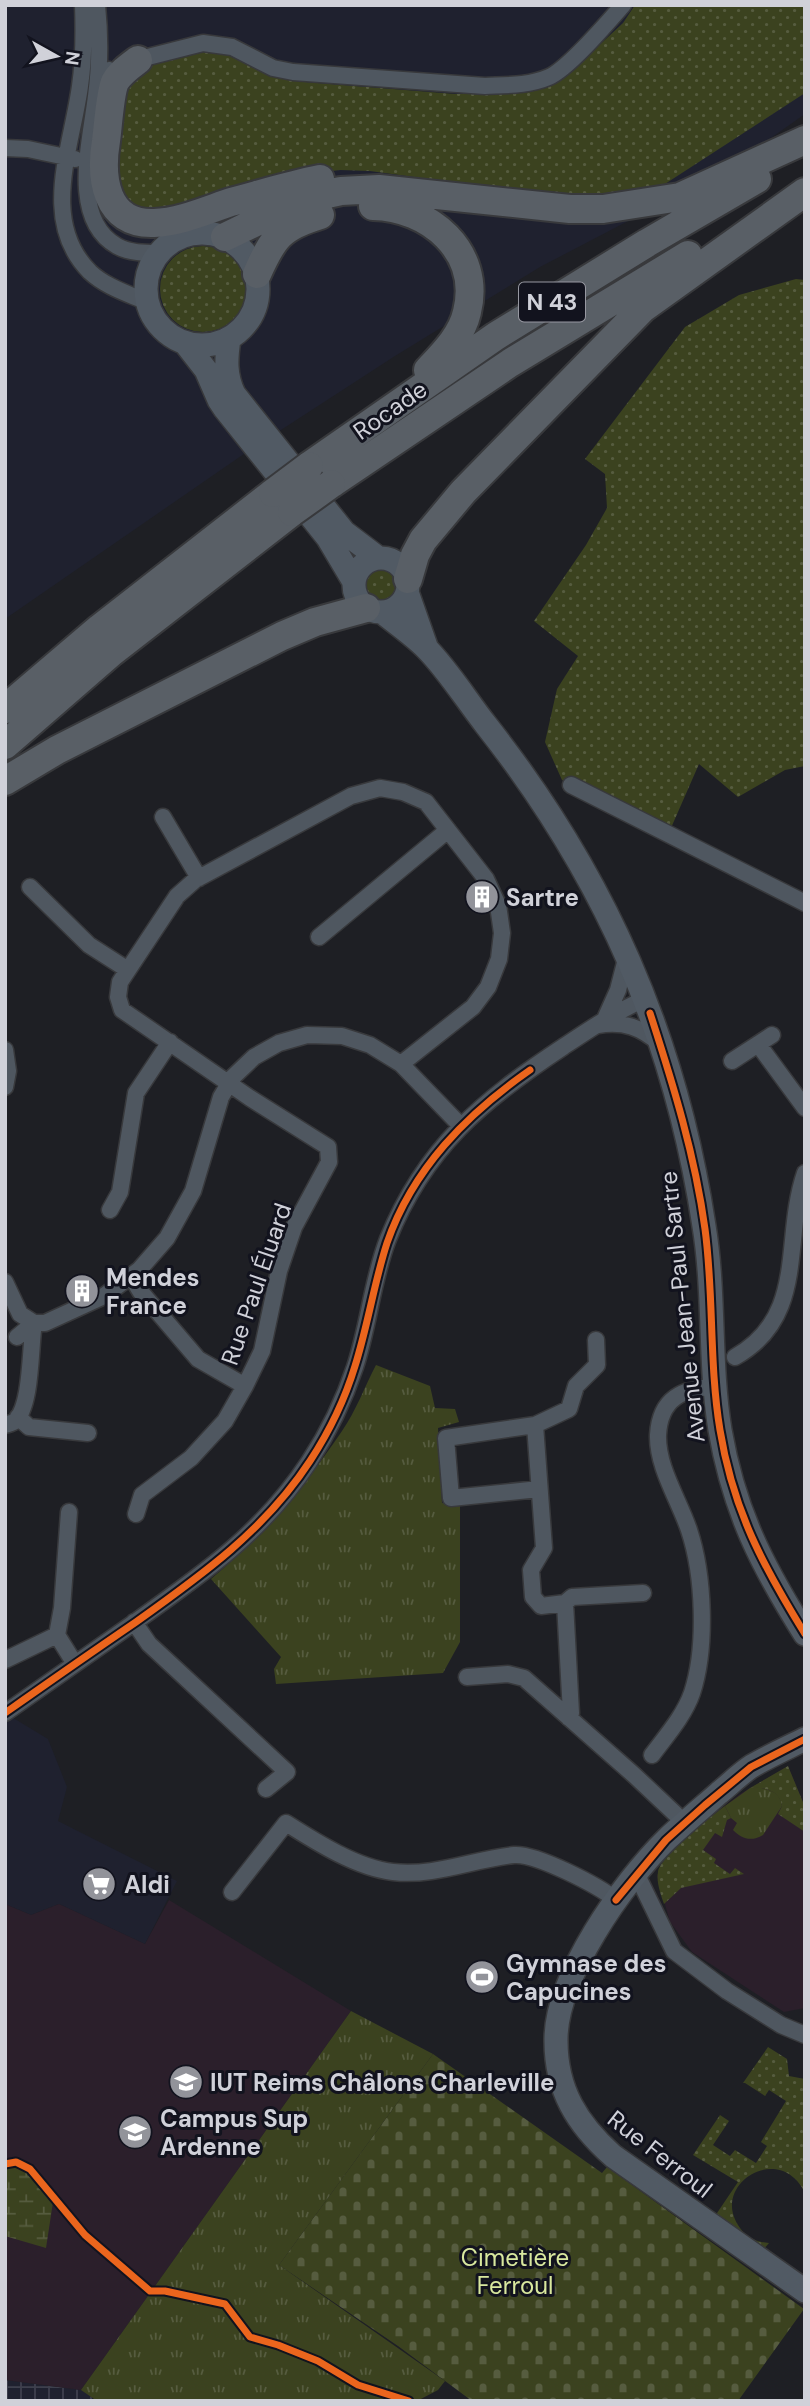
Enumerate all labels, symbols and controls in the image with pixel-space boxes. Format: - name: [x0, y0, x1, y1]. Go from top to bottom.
- north arrow: [21, 21, 91, 91]
- text: N: [59, 50, 86, 67]
- road number: N 43: [519, 282, 585, 322]
- street label: Rocade: [347, 373, 433, 447]
- building icon: Sartre: [463, 878, 501, 916]
- place label: Sartre: [506, 882, 579, 913]
- street label: Avenue Jean-Paul Sartre: [652, 1170, 712, 1444]
- street label: Rue Paul Éluard: [214, 1199, 298, 1369]
- place label: Mendes France: [106, 1262, 199, 1321]
- building icon: Mendes France: [63, 1272, 101, 1310]
- supermarket icon: Aldi: [80, 1865, 118, 1903]
- place label: Aldi: [124, 1869, 170, 1900]
- place label: Gymnase des Capucines: [506, 1948, 666, 2007]
- sports icon: Gymnase des Capucines: [463, 1958, 501, 1996]
- school or university icon: IUT Reims Châlons Charleville: [167, 2063, 205, 2101]
- place label: IUT Reims Châlons Charleville: [210, 2067, 554, 2098]
- place label: Campus Sup Ardenne: [160, 2103, 308, 2162]
- street label: Rue Ferroul: [601, 2103, 719, 2205]
- school or university icon: Campus Sup Ardenne: [116, 2113, 154, 2151]
- park label: Cimetière Ferroul: [461, 2242, 569, 2301]

